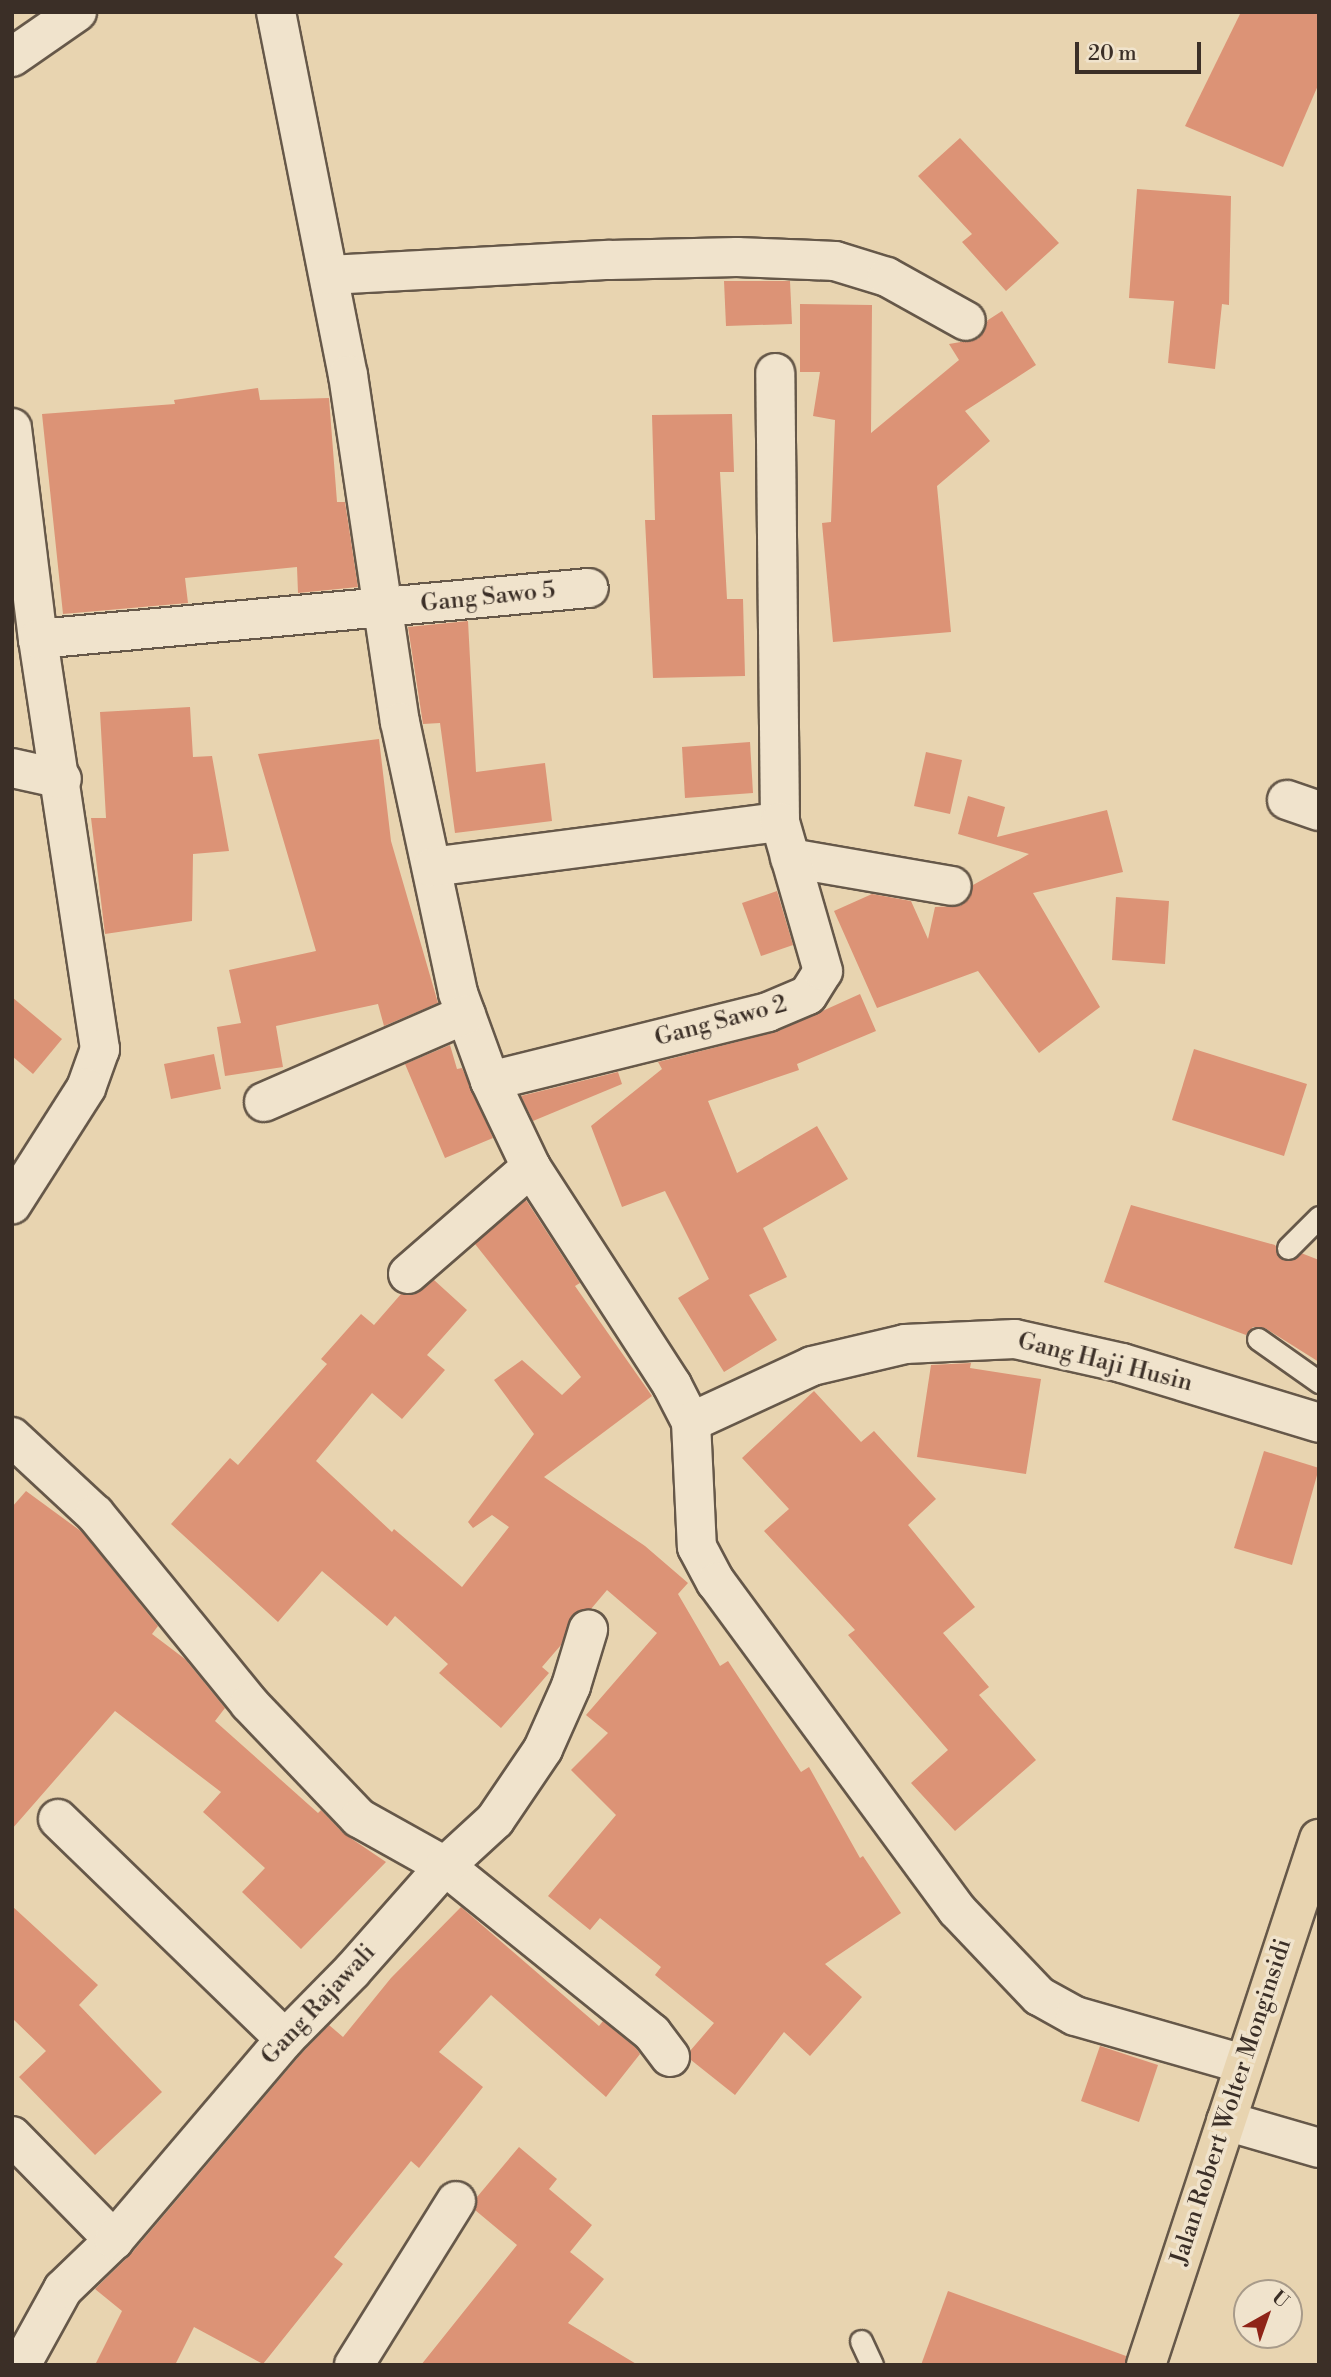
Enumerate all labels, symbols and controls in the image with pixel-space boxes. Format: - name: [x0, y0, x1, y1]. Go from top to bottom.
- scale bar: [1079, 28, 1205, 72]
- text: 20 m: [1088, 41, 1137, 67]
- street label: Gang Sawo 5: [419, 577, 557, 619]
- street label: Gang Sawo 2: [652, 991, 790, 1053]
- street label: Gang Haji Husin: [1015, 1327, 1195, 1399]
- street label: Jalan Robert Wolter Monginsidi: [1166, 1935, 1298, 2269]
- street label: Gang Rajawali: [256, 1939, 382, 2071]
- north arrow: [1233, 2279, 1303, 2349]
- text: U: [1267, 2286, 1294, 2313]

